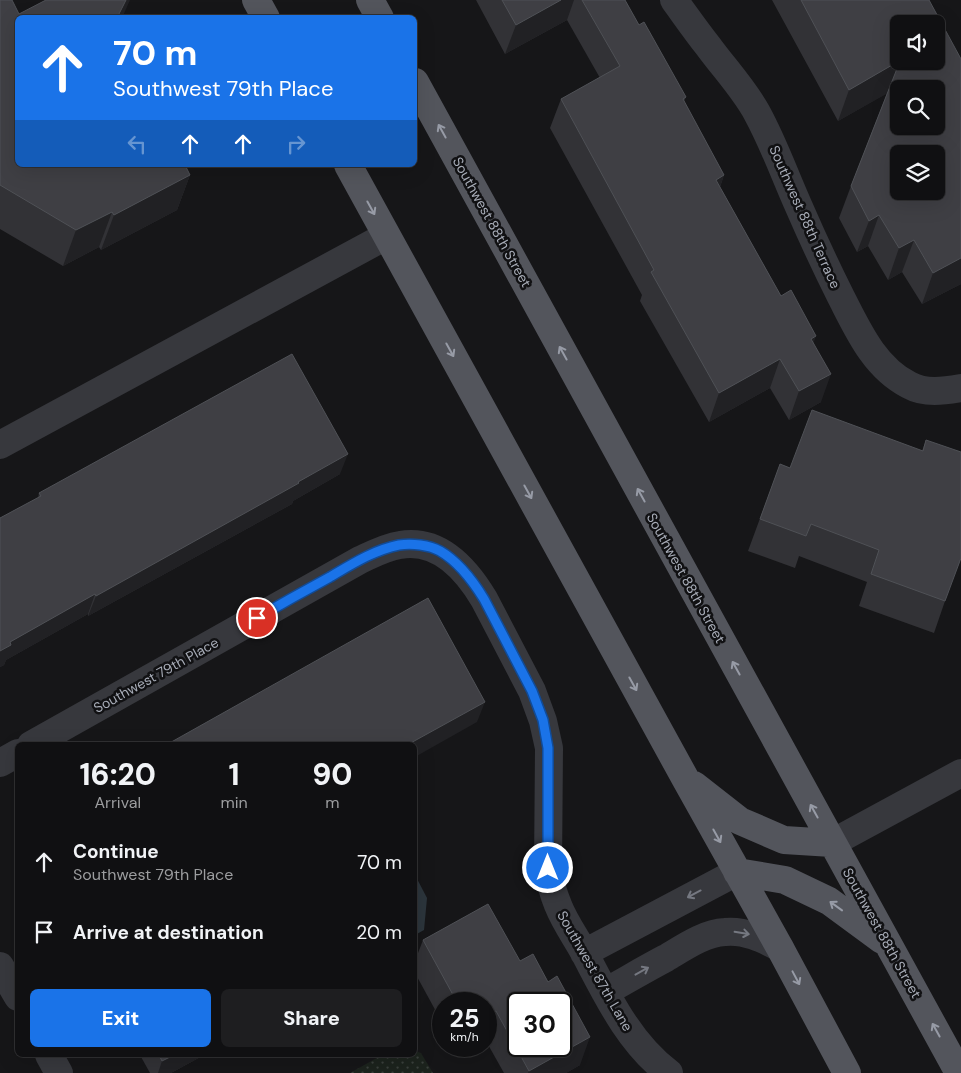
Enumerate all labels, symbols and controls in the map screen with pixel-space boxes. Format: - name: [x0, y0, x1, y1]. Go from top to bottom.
- map controls: [890, 15, 945, 200]
- button: sound: [890, 15, 945, 70]
- text: 70 m: [113, 30, 197, 76]
- icon: ahead: [30, 35, 95, 100]
- text: Southwest 79th Place: [113, 74, 333, 103]
- button: search: [890, 80, 945, 135]
- one-way arrow: [437, 124, 447, 139]
- icon: left: [123, 130, 151, 158]
- icon: ahead: [176, 130, 204, 158]
- icon: ahead: [229, 130, 257, 158]
- icon: right: [282, 130, 310, 158]
- street label: Southwest 88th Terrace: [765, 143, 845, 292]
- button: layers: [890, 145, 945, 200]
- street label: Southwest 88th Street: [449, 154, 535, 290]
- one-way arrow: [366, 200, 376, 215]
- one-way arrow: [445, 342, 455, 357]
- one-way arrow: [558, 345, 568, 360]
- one-way arrow: [523, 485, 533, 500]
- one-way arrow: [636, 489, 646, 503]
- street label: Southwest 88th Street: [643, 510, 729, 646]
- pin: [236, 597, 278, 639]
- icon: arrive: [243, 604, 271, 632]
- street label: Southwest 79th Place: [90, 633, 222, 717]
- one-way arrow: [731, 661, 741, 676]
- one-way arrow: [628, 676, 638, 691]
- text: 16:20: [80, 755, 156, 794]
- text: 1: [229, 755, 240, 794]
- text: 90: [312, 755, 352, 794]
- text: Arrival: [94, 792, 141, 813]
- text: min: [220, 792, 248, 813]
- text: m: [325, 792, 339, 813]
- one-way arrow: [809, 804, 819, 819]
- one-way arrow: [712, 828, 722, 843]
- text: Continue: [73, 839, 159, 864]
- position arrow: [521, 841, 573, 893]
- icon: ahead: [30, 848, 58, 876]
- text: 70 m: [357, 850, 402, 875]
- text: Southwest 79th Place: [73, 864, 233, 885]
- street label: Southwest 88th Street: [839, 865, 925, 1001]
- one-way arrow: [687, 890, 702, 899]
- one-way arrow: [829, 901, 843, 911]
- street label: Southwest 87th Lane: [553, 908, 637, 1034]
- icon: arrive: [30, 918, 58, 946]
- text: Arrive at destination: [73, 920, 264, 945]
- text: 20 m: [356, 920, 402, 945]
- one-way arrow: [733, 929, 749, 939]
- one-way arrow: [635, 966, 650, 976]
- one-way arrow: [791, 970, 801, 985]
- button: Exit: [30, 989, 211, 1047]
- button: Share: [221, 989, 402, 1047]
- speed limit sign: 30: [507, 992, 572, 1057]
- text: 25: [450, 1002, 479, 1035]
- one-way arrow: [930, 1024, 940, 1038]
- text: km/h: [450, 1029, 479, 1045]

